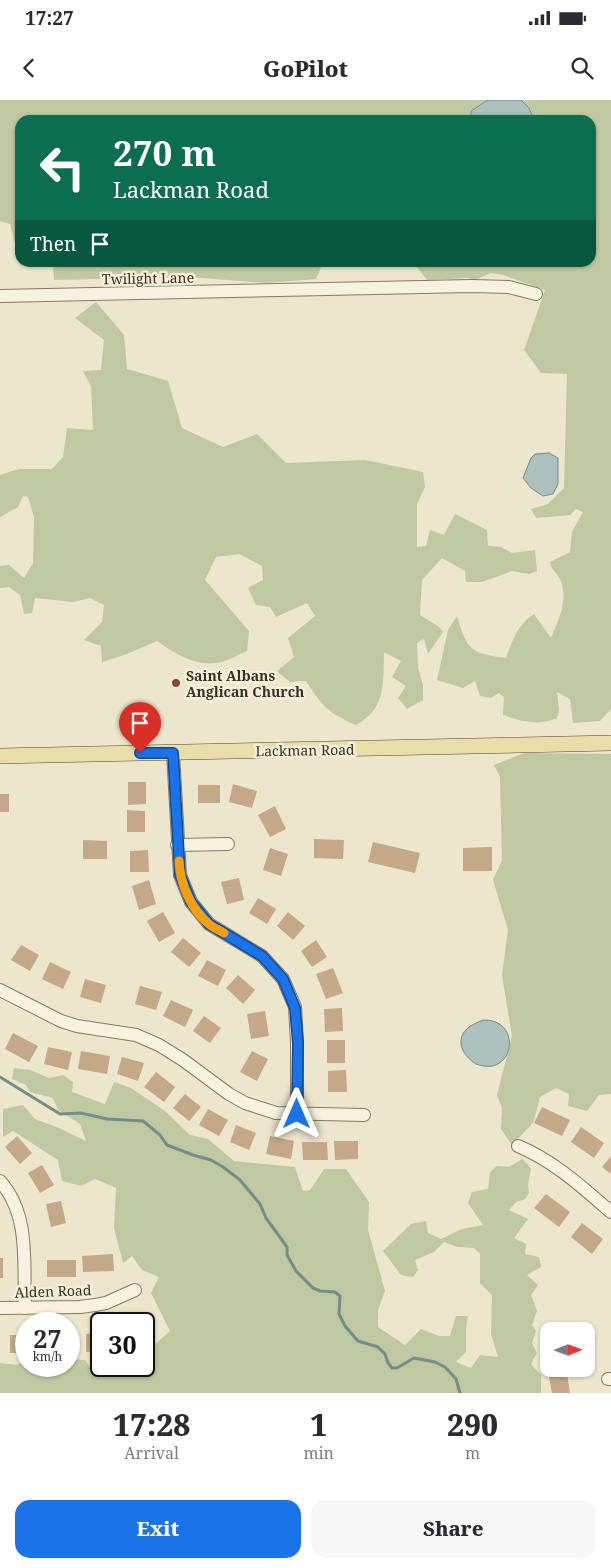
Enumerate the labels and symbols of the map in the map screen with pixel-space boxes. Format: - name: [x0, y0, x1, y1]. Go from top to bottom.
- street label: Twilight Lane: [102, 268, 194, 288]
- place label: Saint Albans Anglican Church: [186, 666, 304, 701]
- marker: Saint Albans Anglican Church: [170, 677, 182, 689]
- pin: [119, 702, 161, 753]
- street label: Lackman Road: [255, 740, 355, 760]
- position arrow: [270, 1087, 322, 1139]
- street label: Alden Road: [14, 1280, 92, 1302]
- speed limit sign: 30: [90, 1312, 155, 1377]
- north arrow: [540, 1322, 595, 1378]

